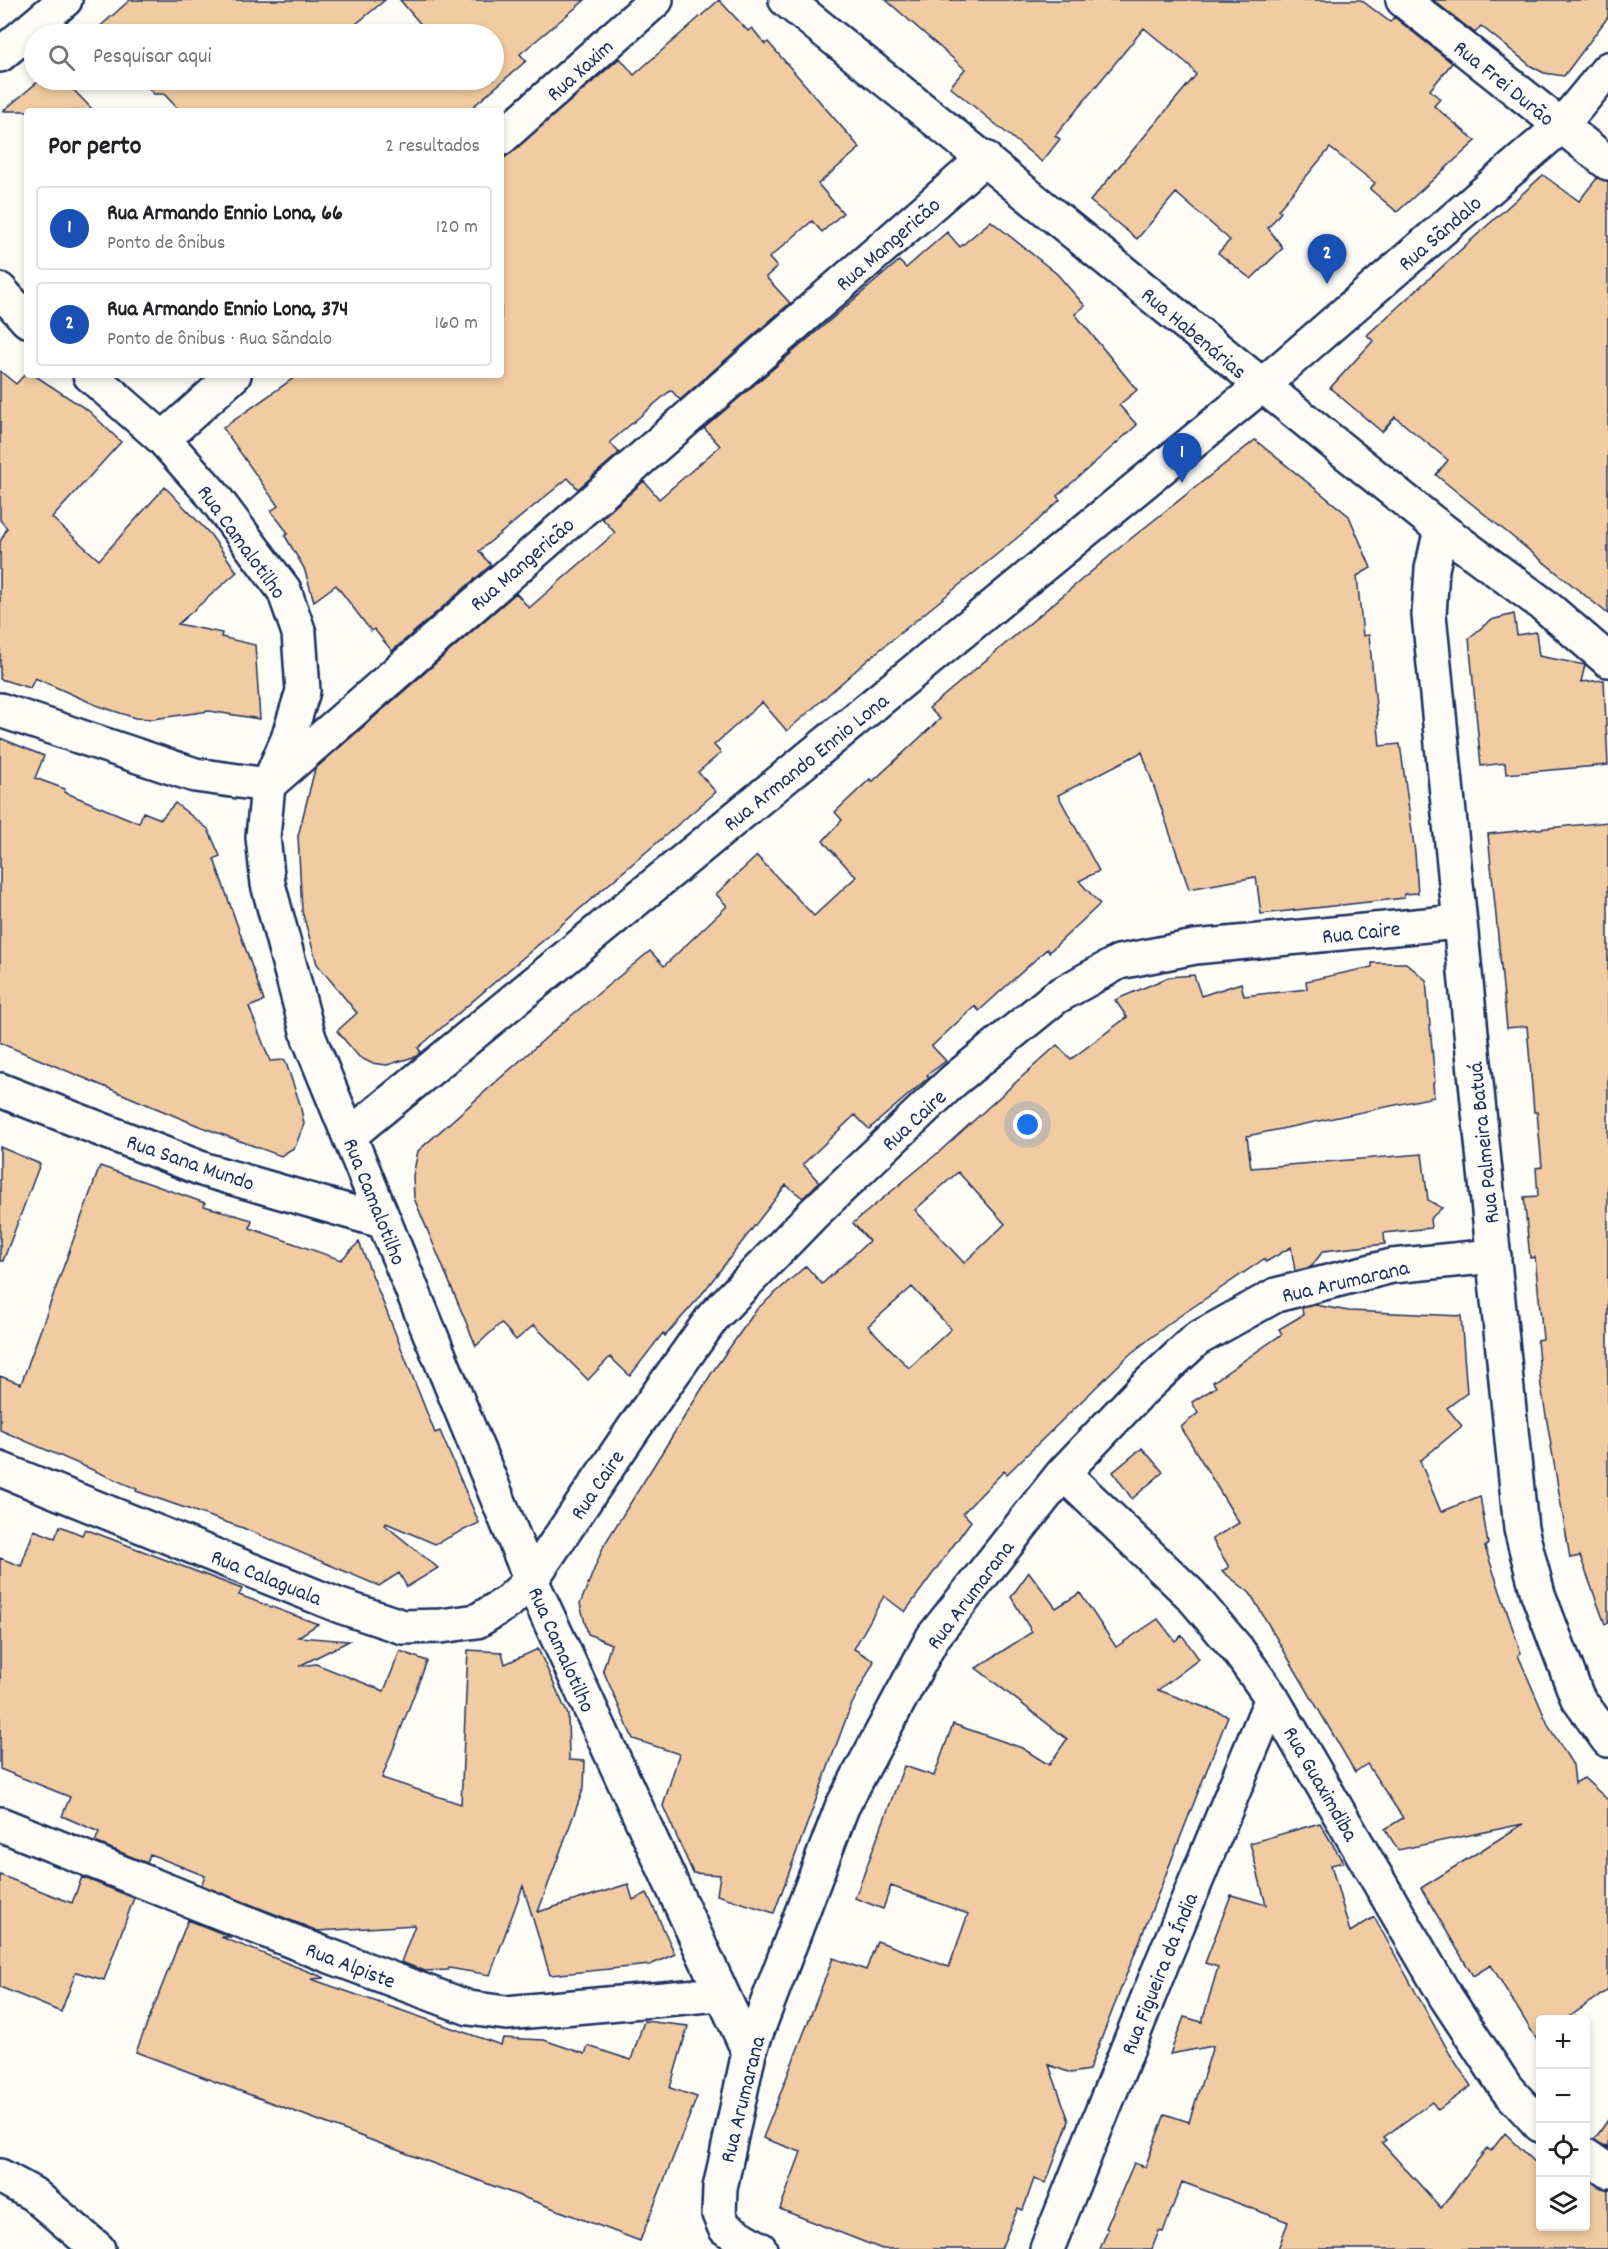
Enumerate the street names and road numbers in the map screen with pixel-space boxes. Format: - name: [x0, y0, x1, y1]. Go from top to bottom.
- street label: Rua Xaxim: [541, 33, 622, 110]
- street label: Rua Frei Durão: [1446, 34, 1560, 135]
- street label: Rua Sãndalo: [1393, 189, 1490, 280]
- street label: Rua Mangericão: [830, 191, 949, 300]
- street label: Rua Habenárias: [1133, 281, 1252, 388]
- street label: Rua Camalotilho: [188, 480, 292, 607]
- street label: Rua Mangericão: [464, 511, 583, 620]
- street label: Rua Armando Ennio Lona: [718, 687, 897, 840]
- street label: Rua Caire: [1321, 915, 1402, 954]
- street label: Rua Palmeira Batuá: [1462, 1060, 1509, 1225]
- street label: Rua Caire: [876, 1083, 955, 1160]
- street label: Rua Sana Mundo: [122, 1128, 258, 1201]
- street label: Rua Camalotilho: [333, 1134, 412, 1270]
- street label: Rua Arumarana: [1279, 1254, 1413, 1313]
- street label: Rua Caire: [564, 1445, 634, 1527]
- street label: Rua Arumarana: [920, 1534, 1024, 1657]
- street label: Rua Calaguala: [206, 1543, 326, 1616]
- street label: Rua Camalotilho: [518, 1583, 601, 1718]
- street label: Rua Guaximdiba: [1274, 1722, 1365, 1848]
- street label: Rua Figueira da Índia: [1115, 1888, 1208, 2060]
- street label: Rua Alpiste: [300, 1936, 399, 1999]
- street label: Rua Arumarana: [714, 2033, 775, 2166]

